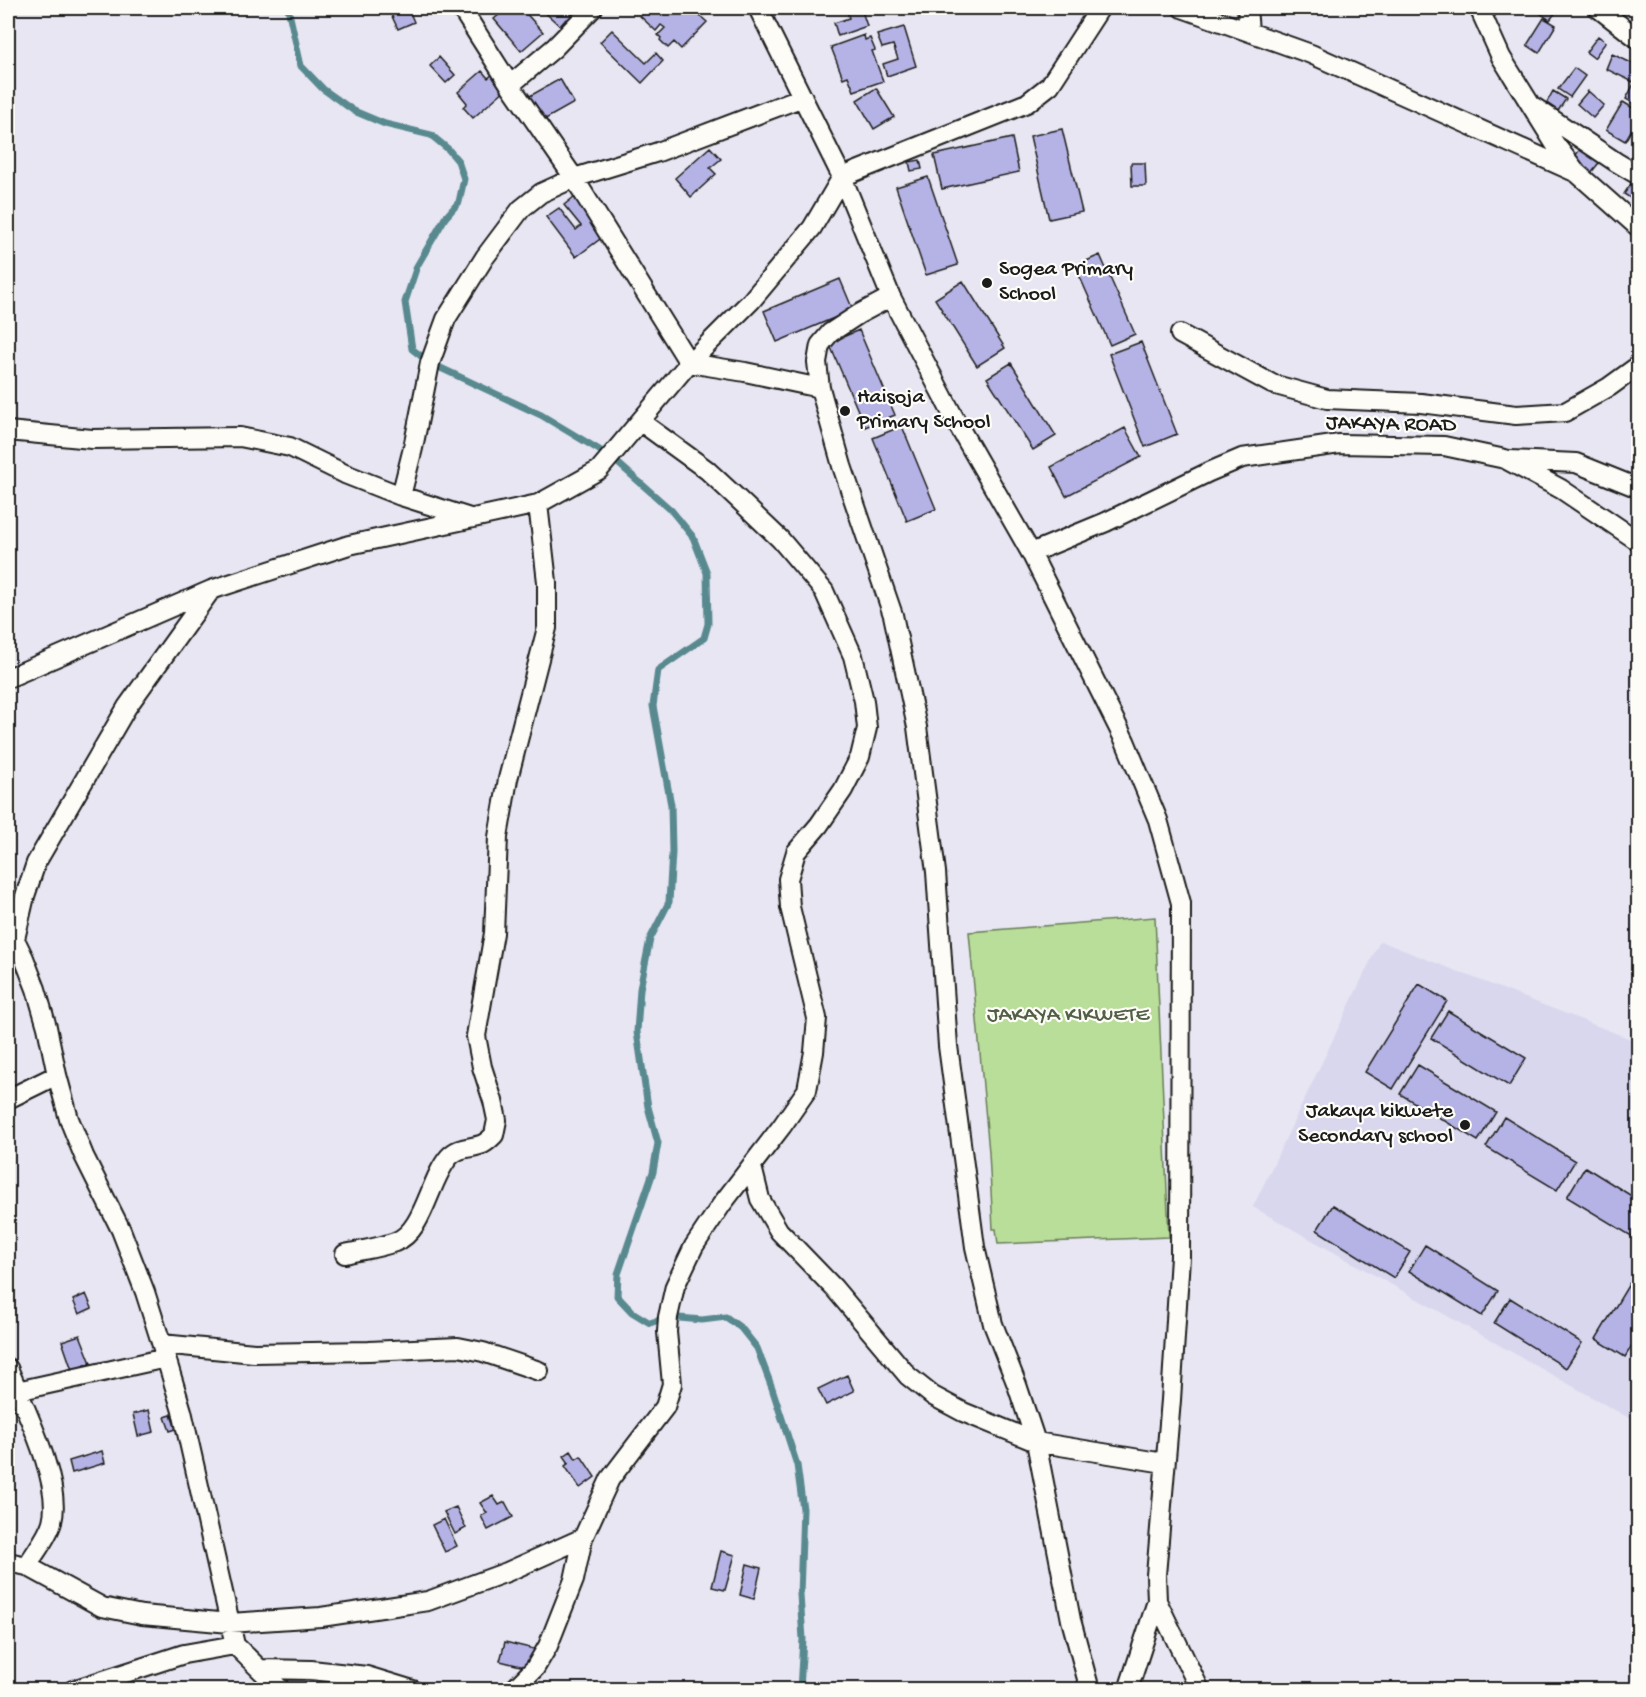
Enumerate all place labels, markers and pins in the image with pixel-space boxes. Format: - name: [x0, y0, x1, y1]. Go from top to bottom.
- place label: Sogea Primary School: [999, 257, 1133, 308]
- marker: Sogea Primary School: [980, 276, 994, 290]
- place label: Haisoja Primary School: [856, 385, 991, 436]
- marker: Haisoja Primary School: [838, 404, 852, 418]
- place label: Jakaya kikwete Secondary school: [1298, 1099, 1454, 1150]
- marker: Jakaya kikwete Secondary school: [1458, 1118, 1472, 1132]

